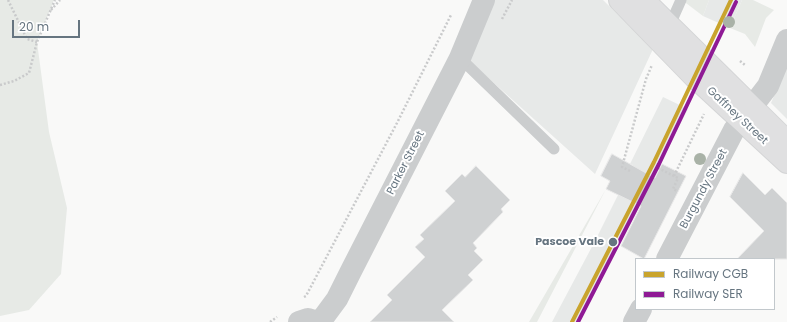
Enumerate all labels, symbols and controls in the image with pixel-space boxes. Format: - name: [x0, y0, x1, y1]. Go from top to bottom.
- scale bar: [14, 12, 82, 38]
- text: 20 m: [19, 18, 49, 35]
- street label: Gaffney Street: [704, 84, 770, 148]
- street label: Parker Street: [384, 129, 428, 197]
- street label: Burgundy Street: [677, 147, 731, 231]
- place label: Pascoe Vale: [535, 235, 604, 249]
- marker: Pascoe Vale: [607, 236, 619, 248]
- legend: [635, 258, 775, 310]
- text: Railway CGB: [673, 265, 748, 282]
- text: Railway SER: [673, 285, 743, 302]

